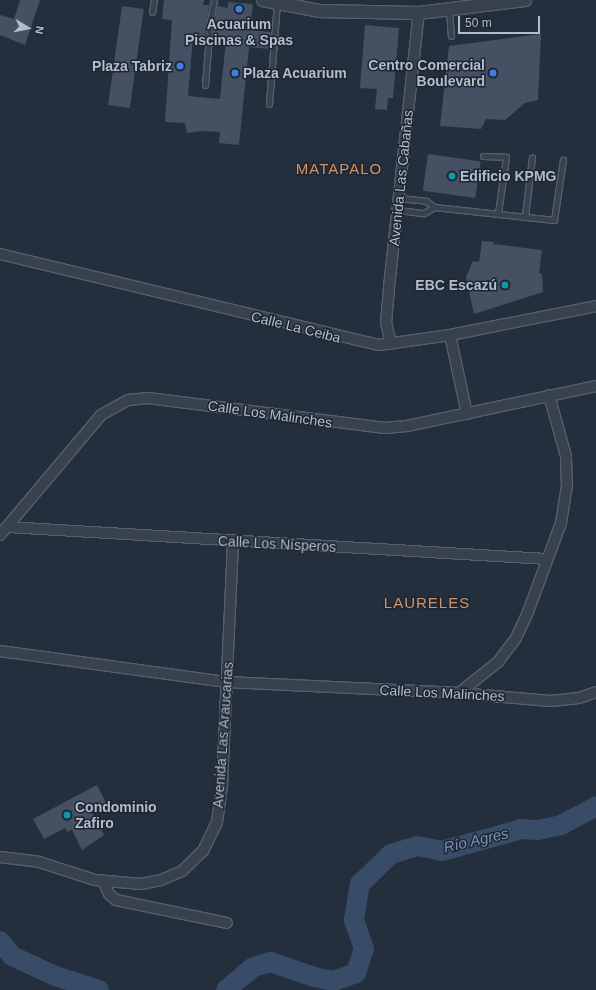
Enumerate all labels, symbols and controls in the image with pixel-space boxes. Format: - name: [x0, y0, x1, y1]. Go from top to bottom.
- marker: Acuarium Piscinas & Spas: [234, 4, 244, 14]
- north arrow: [8, 8, 48, 48]
- scale bar: [460, 8, 542, 34]
- place label: Acuarium Piscinas & Spas: [185, 16, 293, 48]
- text: 50 m: [465, 16, 492, 30]
- text: N: [33, 25, 46, 35]
- place label: Centro Comercial Boulevard: [368, 57, 485, 90]
- place label: Plaza Tabriz: [92, 58, 172, 74]
- marker: Plaza Tabriz: [175, 61, 185, 71]
- place label: Plaza Acuarium: [243, 65, 347, 81]
- marker: Plaza Acuarium: [230, 68, 240, 78]
- marker: Centro Comercial Boulevard: [488, 68, 498, 78]
- street label: Avenida Las Cabañas: [385, 109, 417, 247]
- district label: MATAPALO: [296, 160, 382, 178]
- place label: Edificio KPMG: [460, 168, 556, 184]
- marker: Edificio KPMG: [447, 171, 457, 181]
- place label: EBC Escazú: [415, 277, 497, 293]
- marker: EBC Escazú: [500, 280, 510, 290]
- street label: Calle La Ceiba: [249, 308, 343, 346]
- street label: Calle Los Malinches: [207, 397, 333, 431]
- street label: Calle Los Nísperos: [218, 533, 336, 555]
- district label: LAURELES: [384, 594, 470, 612]
- street label: Avenida Las Araucarias: [209, 661, 237, 809]
- street label: Calle Los Malinches: [379, 681, 505, 705]
- place label: Condominio Zafiro: [75, 799, 157, 832]
- marker: Condominio Zafiro: [62, 810, 72, 820]
- water label: Río Agres: [441, 824, 511, 856]

